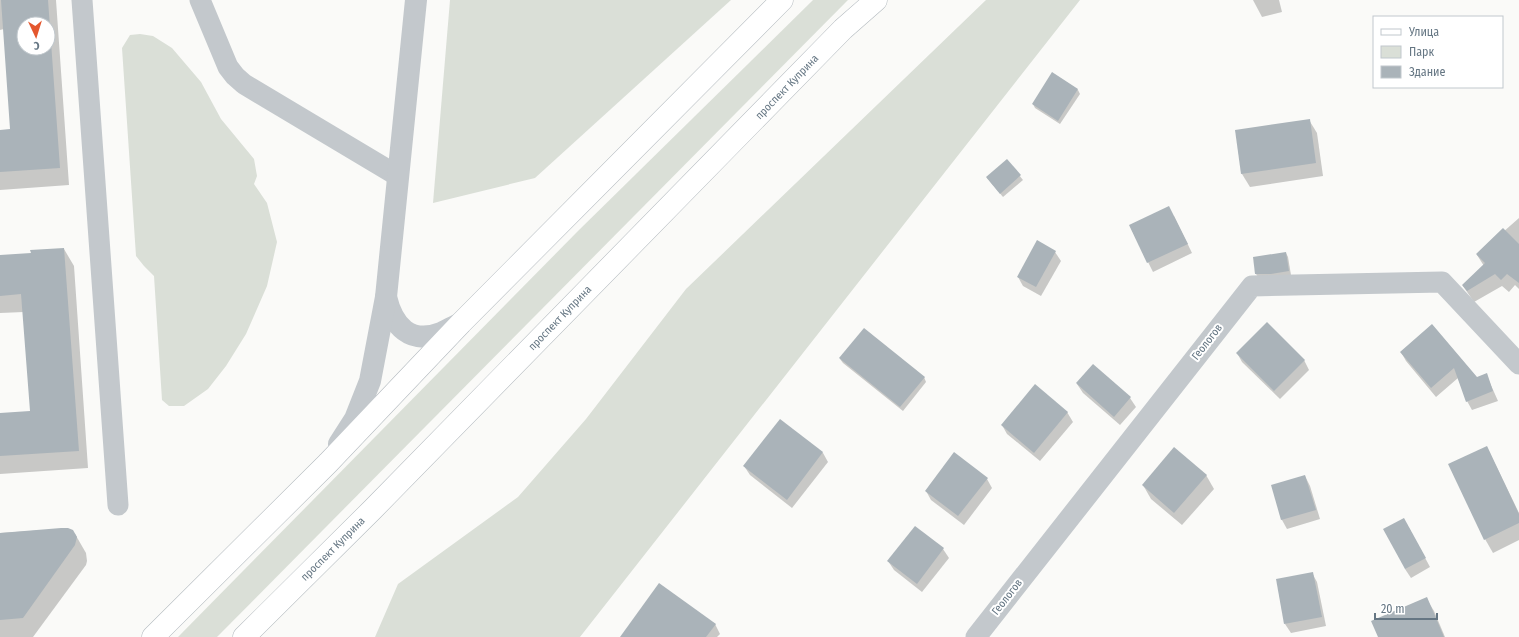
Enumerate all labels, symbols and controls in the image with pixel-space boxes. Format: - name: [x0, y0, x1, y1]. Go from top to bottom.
- north arrow: [16, 16, 56, 56]
- legend: [1373, 16, 1503, 88]
- text: Улица: [1408, 25, 1439, 39]
- text: С: [33, 39, 40, 52]
- text: Парк: [1409, 45, 1435, 59]
- street label: проспект Куприна: [753, 52, 821, 122]
- text: Здание: [1409, 65, 1445, 79]
- street label: проспект Куприна: [526, 283, 594, 353]
- street label: Геологов: [1189, 322, 1225, 362]
- street label: проспект Куприна: [298, 514, 368, 584]
- street label: Геологов: [989, 577, 1025, 617]
- scale bar: [1375, 595, 1437, 621]
- text: 20 m: [1381, 602, 1405, 616]

